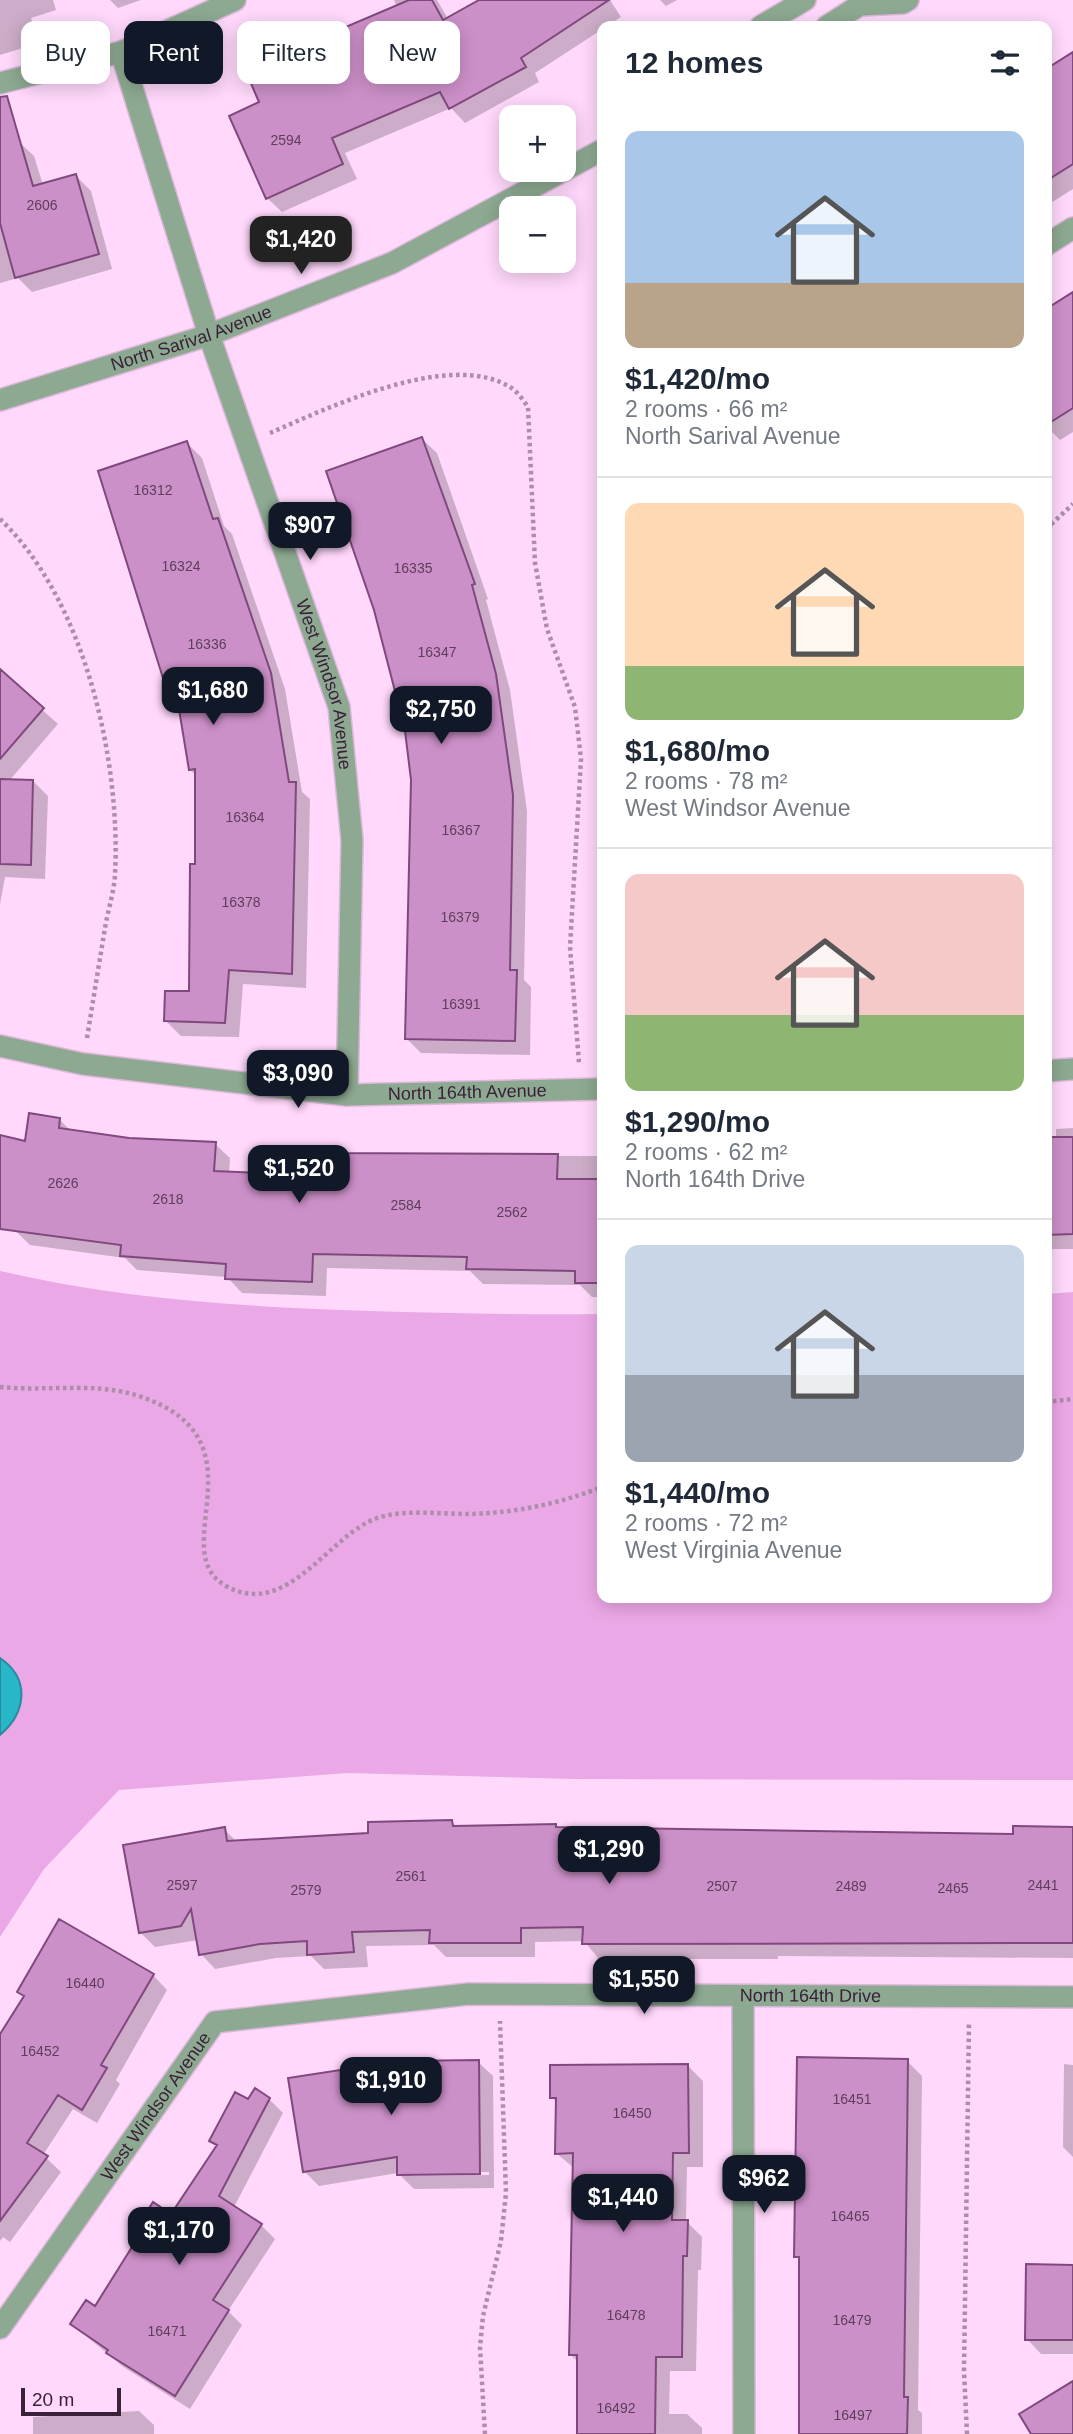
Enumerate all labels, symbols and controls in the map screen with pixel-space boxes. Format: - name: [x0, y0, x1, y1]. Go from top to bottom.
- chip: Buy: [21, 21, 110, 84]
- chip: Rent: [124, 21, 223, 84]
- chip: Filters: [237, 21, 350, 84]
- chip: New: [364, 21, 460, 84]
- icon: filters: [986, 44, 1024, 82]
- text: 12 homes: [625, 46, 763, 79]
- map controls: [499, 105, 576, 273]
- button: +: [499, 105, 576, 182]
- house number: 2594: [270, 132, 302, 148]
- icon: home: [762, 177, 888, 303]
- button: −: [499, 196, 576, 273]
- house number: 2606: [26, 197, 58, 213]
- pin: $1,420: [244, 216, 358, 276]
- text: $1,420: [266, 226, 336, 252]
- street label: North Sarival Avenue: [108, 301, 275, 375]
- text: $1,420/mo: [625, 362, 770, 395]
- text: 2 rooms · 66 m²: [625, 396, 787, 422]
- text: North Sarival Avenue: [625, 423, 841, 449]
- house number: 16312: [134, 482, 173, 498]
- pin: $907: [269, 503, 351, 562]
- text: $907: [284, 512, 336, 538]
- icon: home: [762, 549, 888, 675]
- house number: 16324: [162, 558, 201, 574]
- house number: 16335: [394, 560, 433, 576]
- street label: West Windsor Avenue: [292, 596, 355, 771]
- house number: 16336: [188, 636, 227, 652]
- house number: 16347: [418, 644, 457, 660]
- pin: $1,680: [156, 668, 270, 727]
- text: $1,680: [178, 677, 248, 703]
- pin: $2,750: [384, 686, 498, 746]
- text: $2,750: [406, 696, 476, 722]
- text: $1,680/mo: [625, 734, 770, 767]
- text: 2 rooms · 78 m²: [625, 768, 787, 794]
- text: West Windsor Avenue: [625, 795, 850, 821]
- house number: 16364: [226, 809, 265, 825]
- house number: 16367: [442, 822, 481, 838]
- house number: 16378: [222, 894, 261, 910]
- house number: 16379: [441, 909, 480, 925]
- icon: home: [762, 920, 888, 1046]
- house number: 16391: [442, 996, 481, 1012]
- pin: $3,090: [241, 1050, 355, 1110]
- text: $3,090: [263, 1060, 333, 1086]
- street label: North 164th Avenue: [388, 1080, 547, 1104]
- text: $1,290/mo: [625, 1105, 770, 1138]
- text: 2 rooms · 62 m²: [625, 1139, 787, 1165]
- pin: $1,520: [242, 1146, 356, 1205]
- text: $1,520: [264, 1155, 334, 1181]
- text: North 164th Drive: [625, 1166, 805, 1192]
- house number: 2626: [47, 1175, 79, 1191]
- house number: 2618: [152, 1191, 184, 1207]
- house number: 2584: [390, 1197, 422, 1213]
- house number: 2562: [496, 1204, 528, 1220]
- icon: home: [762, 1291, 888, 1417]
- text: $1,440/mo: [625, 1476, 770, 1509]
- text: 2 rooms · 72 m²: [625, 1510, 787, 1536]
- text: West Virginia Avenue: [625, 1537, 842, 1563]
- pin: $1,290: [552, 1826, 666, 1886]
- text: $1,290: [574, 1836, 644, 1862]
- house number: 2561: [395, 1868, 427, 1884]
- house number: 2597: [166, 1877, 198, 1893]
- house number: 2441: [1027, 1877, 1059, 1893]
- house number: 2507: [706, 1878, 738, 1894]
- house number: 2489: [835, 1878, 867, 1894]
- house number: 2465: [937, 1880, 969, 1896]
- house number: 2579: [290, 1882, 322, 1898]
- pin: $1,550: [587, 1956, 701, 2016]
- text: $1,550: [609, 1966, 679, 1992]
- house number: 16440: [66, 1975, 105, 1991]
- street label: North 164th Drive: [740, 1985, 881, 2006]
- street label: West Windsor Avenue: [97, 2028, 215, 2184]
- house number: 16452: [21, 2043, 60, 2059]
- pin: $1,910: [334, 2058, 448, 2117]
- text: $1,910: [356, 2067, 426, 2093]
- house number: 16451: [833, 2091, 872, 2107]
- house number: 16450: [613, 2105, 652, 2121]
- pin: $962: [723, 2156, 805, 2215]
- text: $962: [738, 2165, 790, 2191]
- pin: $1,440: [566, 2174, 680, 2234]
- text: $1,440: [588, 2184, 658, 2210]
- pin: $1,170: [122, 2208, 236, 2267]
- house number: 16465: [831, 2208, 870, 2224]
- text: $1,170: [144, 2217, 214, 2243]
- house number: 16478: [607, 2307, 646, 2323]
- house number: 16479: [833, 2312, 872, 2328]
- house number: 16471: [148, 2323, 187, 2339]
- scale bar: [21, 2385, 121, 2417]
- text: 20 m: [32, 2389, 74, 2410]
- house number: 16492: [597, 2400, 636, 2416]
- house number: 16497: [834, 2407, 873, 2423]

